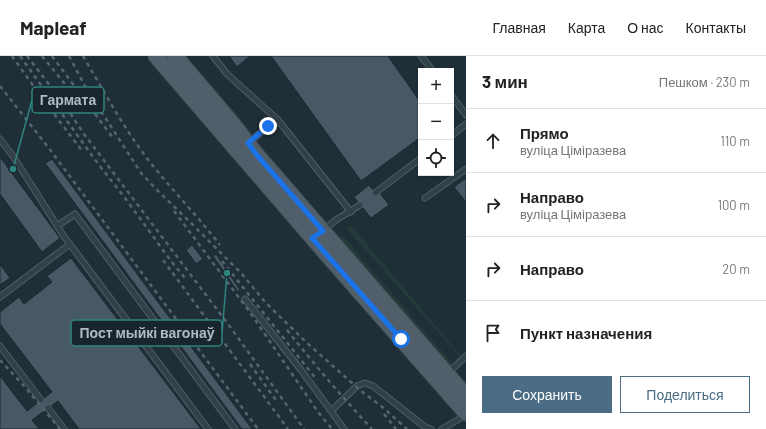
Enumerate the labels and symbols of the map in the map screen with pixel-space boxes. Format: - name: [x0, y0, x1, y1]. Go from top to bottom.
- callout: Гармата: [32, 87, 104, 113]
- text: Гармата: [40, 91, 96, 108]
- route end: [259, 117, 277, 135]
- callout: Пост мыйкі вагонаў: [71, 320, 222, 346]
- text: Пост мыйкі вагонаў: [80, 324, 215, 341]
- route start: [392, 330, 410, 348]

